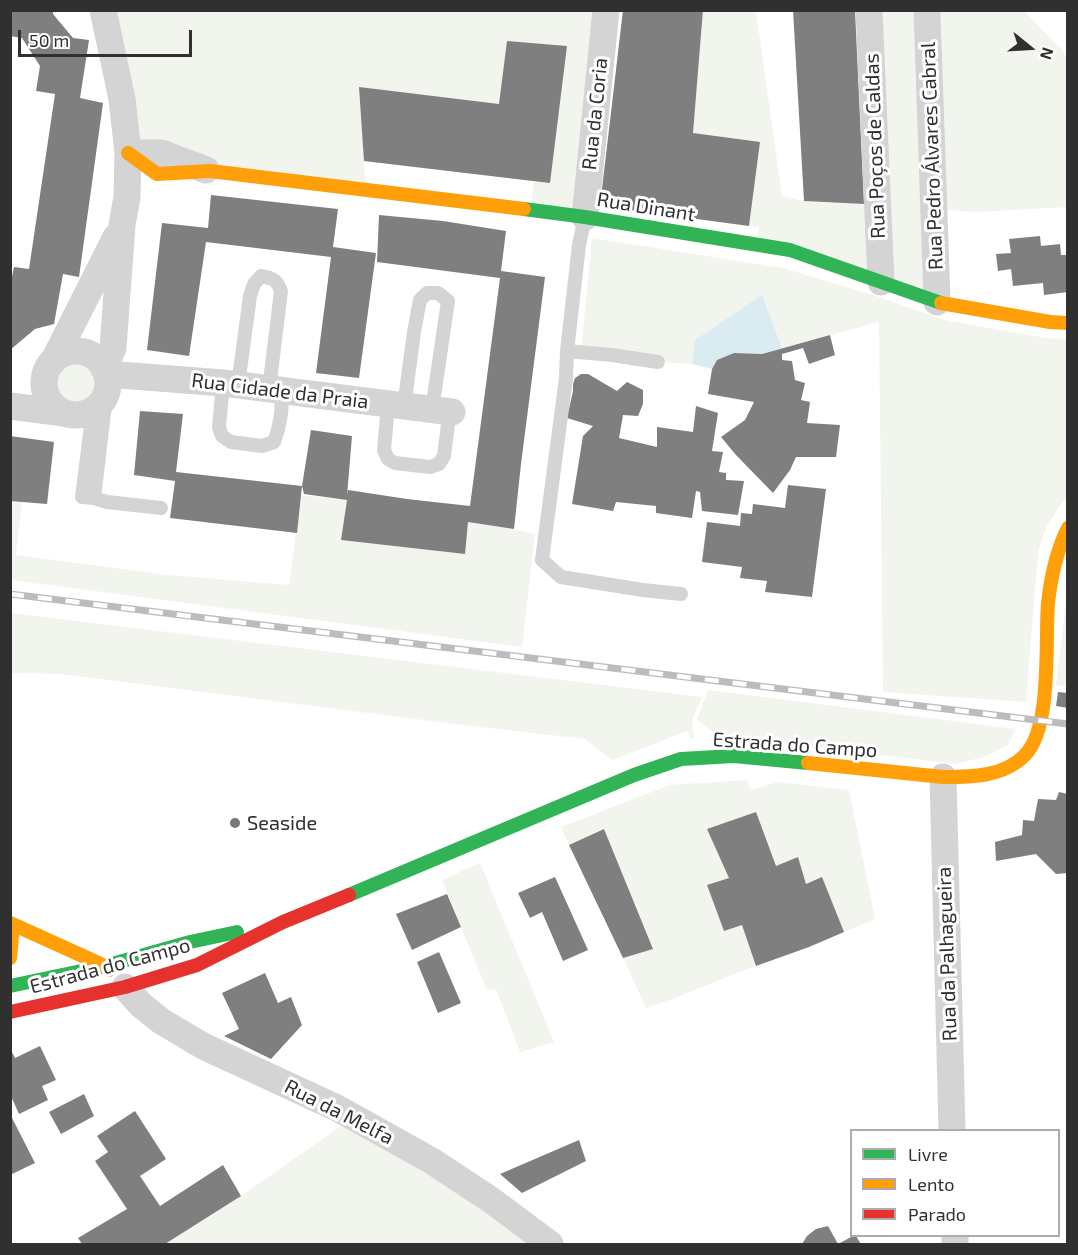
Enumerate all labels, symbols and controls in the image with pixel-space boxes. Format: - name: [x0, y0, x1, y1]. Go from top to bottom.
- scale bar: [21, 18, 195, 56]
- north arrow: [1000, 18, 1060, 78]
- text: 50 m: [29, 29, 69, 51]
- street label: Rua Pedro Álvares Cabral: [916, 42, 948, 270]
- text: N: [1037, 45, 1058, 62]
- street label: Rua Poços de Caldas: [860, 53, 890, 239]
- street label: Rua da Coria: [577, 57, 613, 171]
- street label: Rua Dinant: [595, 187, 697, 227]
- street label: Rua Cidade da Praia: [190, 368, 370, 414]
- street label: Estrada do Campo: [712, 727, 878, 763]
- place label: Seaside: [247, 811, 317, 835]
- marker: Seaside: [228, 816, 242, 830]
- street label: Rua da Palhagueira: [932, 866, 962, 1042]
- street label: Estrada do Campo: [27, 933, 193, 999]
- street label: Rua da Melfa: [281, 1074, 397, 1150]
- legend: [850, 1129, 1060, 1237]
- text: Livre: [908, 1143, 948, 1165]
- text: Lento: [908, 1173, 954, 1195]
- text: Parado: [908, 1203, 966, 1225]

